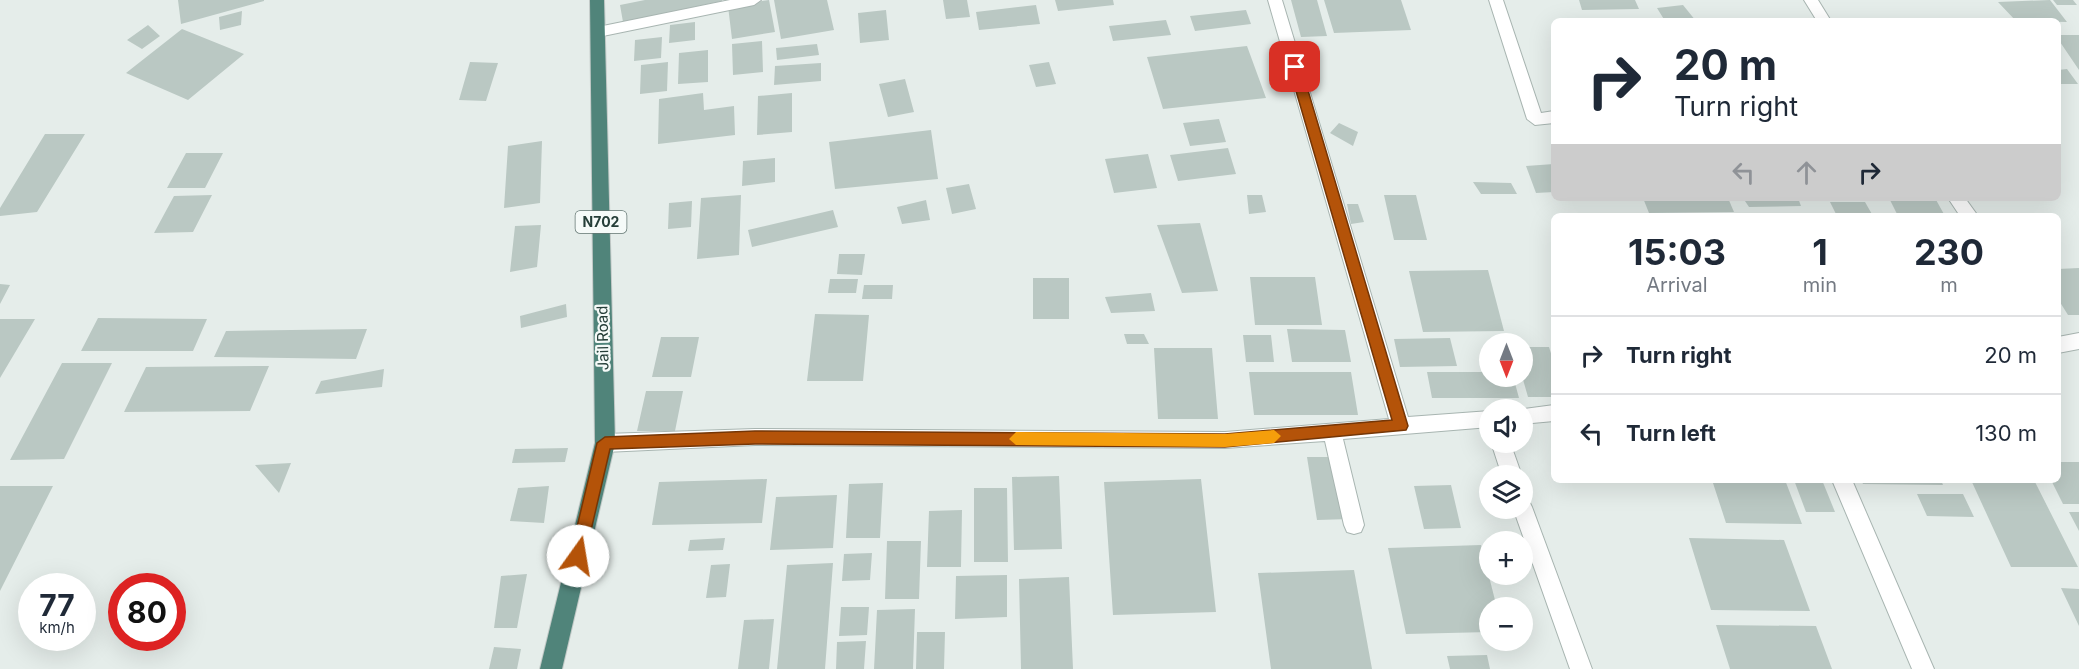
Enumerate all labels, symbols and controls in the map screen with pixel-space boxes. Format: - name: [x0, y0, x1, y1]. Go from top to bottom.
- text: 20 m: [1674, 39, 1777, 90]
- pin: [1269, 41, 1320, 92]
- icon: right: [1575, 42, 1653, 120]
- icon: arrive: [1278, 50, 1311, 83]
- text: Turn right: [1674, 90, 1798, 123]
- icon: left: [1727, 156, 1760, 189]
- icon: ahead: [1790, 156, 1823, 189]
- icon: right: [1853, 156, 1886, 189]
- road number: N702: [576, 211, 626, 233]
- text: 15:03: [1628, 230, 1726, 274]
- text: 1: [1812, 230, 1828, 274]
- text: 230: [1914, 230, 1984, 274]
- text: Arrival: [1646, 273, 1708, 297]
- text: min: [1803, 273, 1837, 297]
- text: m: [1940, 273, 1958, 297]
- street label: Jail Road: [592, 306, 613, 370]
- north arrow: [1479, 333, 1533, 387]
- map controls: [1479, 333, 1533, 651]
- icon: right: [1575, 339, 1608, 372]
- text: Turn right: [1626, 342, 1732, 368]
- text: 20 m: [1984, 342, 2037, 368]
- button: sound: [1479, 399, 1533, 453]
- icon: left: [1575, 417, 1608, 450]
- text: Turn left: [1626, 420, 1716, 446]
- text: 130 m: [1975, 420, 2037, 446]
- button: layers: [1479, 465, 1533, 519]
- position arrow: [546, 524, 610, 588]
- button: +: [1479, 531, 1533, 585]
- speed limit sign: 80: [108, 573, 186, 651]
- text: 77: [39, 587, 75, 623]
- button: −: [1479, 597, 1533, 651]
- text: km/h: [39, 618, 75, 637]

